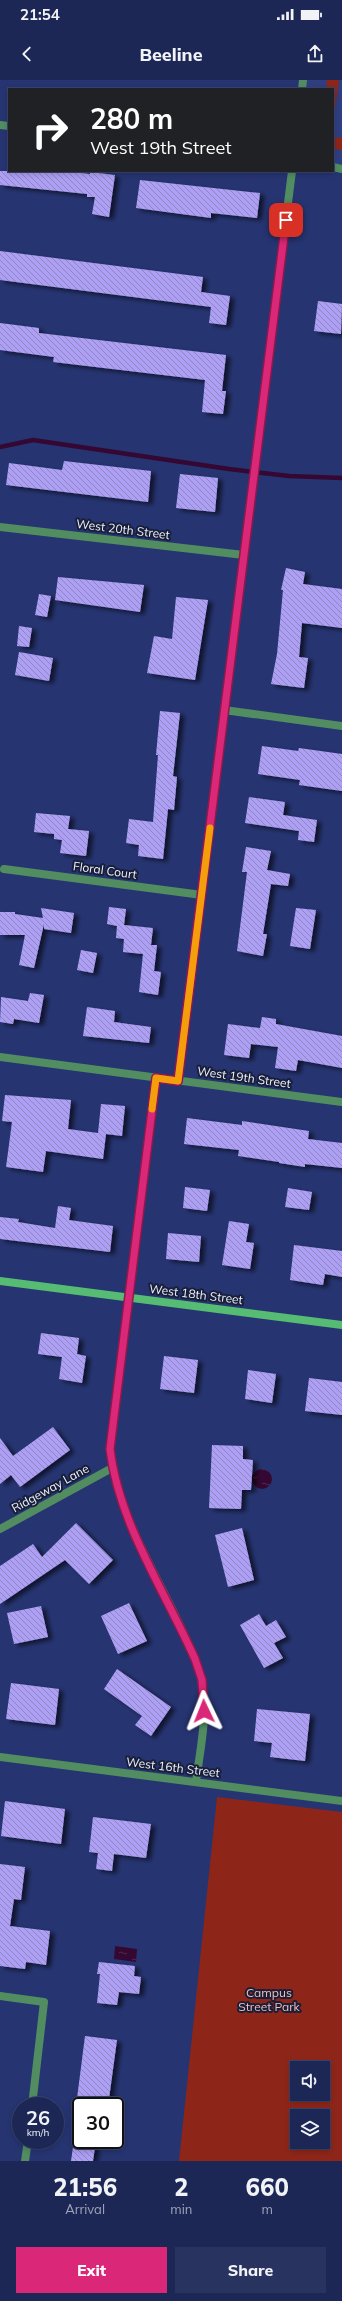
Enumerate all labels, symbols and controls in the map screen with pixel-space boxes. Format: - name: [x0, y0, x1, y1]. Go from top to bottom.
- text: 21:54: [20, 5, 60, 24]
- icon: back: [16, 43, 38, 65]
- text: Beeline: [139, 43, 203, 66]
- icon: share: [304, 43, 326, 65]
- text: 280 m: [90, 101, 173, 136]
- icon: right: [24, 104, 76, 156]
- text: West 19th Street: [90, 136, 232, 159]
- pin: [269, 203, 303, 237]
- icon: arrive: [275, 209, 297, 231]
- street label: West 20th Street: [75, 516, 171, 542]
- street label: Floral Court: [72, 858, 138, 882]
- street label: West 19th Street: [196, 1063, 292, 1091]
- street label: West 18th Street: [148, 1281, 244, 1307]
- street label: Ridgeway Lane: [9, 1461, 91, 1515]
- position arrow: [183, 1690, 225, 1732]
- street label: West 16th Street: [125, 1754, 221, 1780]
- park label: Campus Street Park: [238, 1985, 301, 2014]
- map controls: [290, 2061, 330, 2149]
- button: sound: [290, 2061, 330, 2101]
- speed limit sign: 30: [72, 2097, 124, 2149]
- text: 26: [26, 2105, 50, 2130]
- button: layers: [290, 2109, 330, 2149]
- text: km/h: [27, 2126, 49, 2139]
- text: 21:56: [53, 2172, 117, 2202]
- text: 2: [174, 2172, 189, 2202]
- text: 660: [246, 2172, 289, 2202]
- text: Arrival: [65, 2201, 105, 2217]
- text: min: [170, 2201, 192, 2217]
- text: m: [261, 2201, 273, 2217]
- button: Exit: [16, 2247, 167, 2293]
- button: Share: [175, 2247, 326, 2293]

